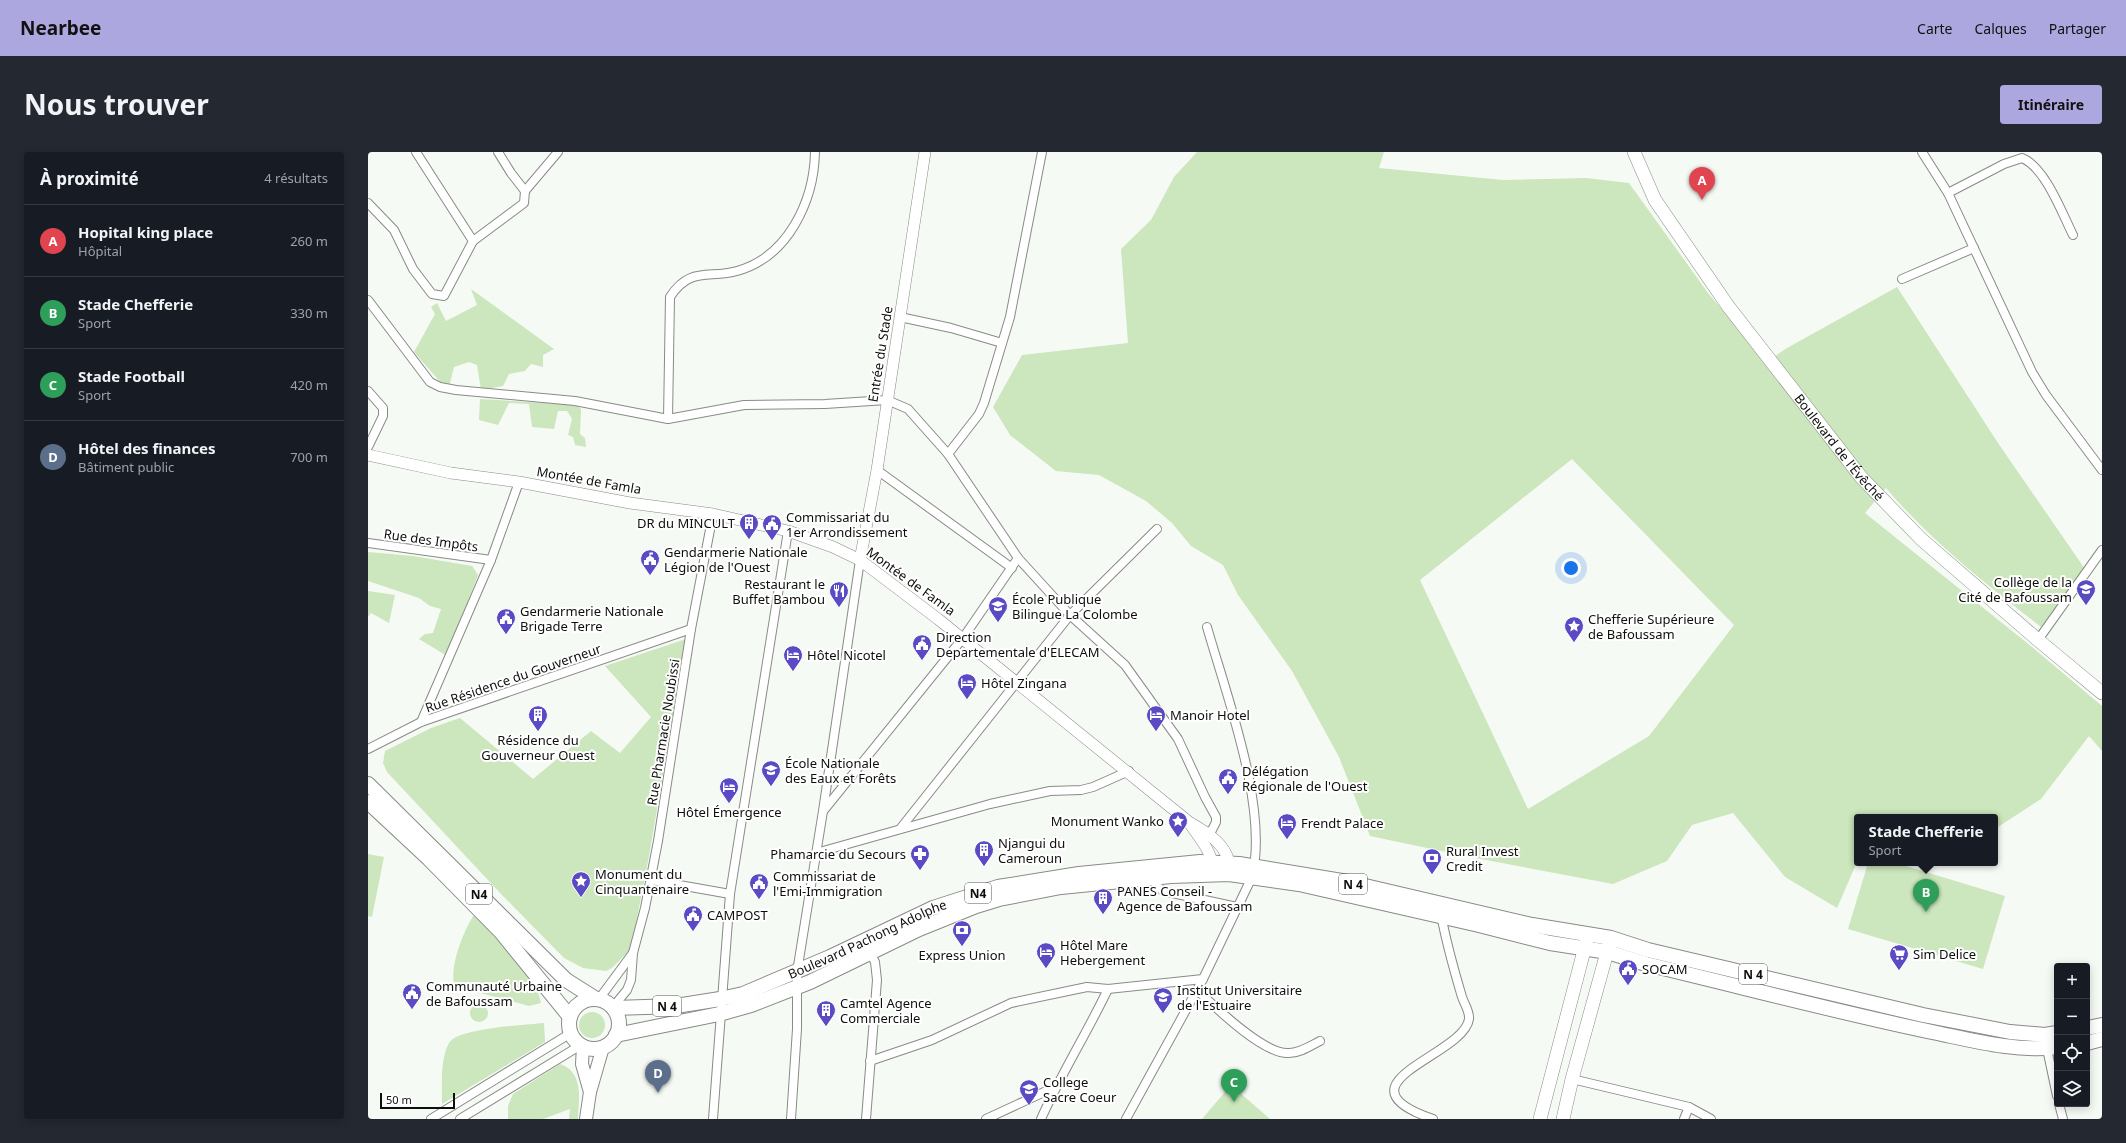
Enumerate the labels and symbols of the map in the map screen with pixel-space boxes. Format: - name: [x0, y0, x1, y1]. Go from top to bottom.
- pin: A: [1689, 167, 1715, 200]
- street label: Entrée du Stade: [864, 305, 896, 403]
- street label: Boulevard de l'Évêché: [1790, 390, 1888, 505]
- street label: Montée de Famla: [535, 462, 643, 498]
- place label: Commissariat du 1er Arrondissement: [786, 508, 908, 541]
- building icon: DR du MINCULT: [738, 512, 760, 540]
- public building icon: Commissariat du 1er Arrondissement: [761, 513, 783, 541]
- place label: DR du MINCULT: [637, 514, 736, 532]
- street label: Rue des Impôts: [383, 524, 479, 556]
- place label: Gendarmerie Nationale Légion de l'Ouest: [664, 543, 808, 576]
- street label: Montée de Famla: [863, 543, 959, 619]
- public building icon: Gendarmerie Nationale Légion de l'Ouest: [639, 548, 661, 576]
- your location: [1561, 558, 1581, 578]
- place label: Collège de la Cité de Bafoussam: [1958, 573, 2072, 606]
- place label: Restaurant le Buffet Bambou: [732, 575, 825, 608]
- school or university icon: Collège de la Cité de Bafoussam: [2075, 578, 2097, 606]
- restaurant icon: Restaurant le Buffet Bambou: [828, 580, 850, 608]
- place label: École Publique Bilingue La Colombe: [1012, 590, 1138, 623]
- school or university icon: École Publique Bilingue La Colombe: [987, 595, 1009, 623]
- place label: Gendarmerie Nationale Brigade Terre: [520, 602, 664, 635]
- public building icon: Gendarmerie Nationale Brigade Terre: [495, 607, 517, 635]
- place label: Chefferie Supérieure de Bafoussam: [1588, 610, 1714, 643]
- place icon: Chefferie Supérieure de Bafoussam: [1563, 615, 1585, 643]
- place label: Direction Departementale d'ELECAM: [936, 628, 1100, 661]
- public building icon: Direction Departementale d'ELECAM: [911, 633, 933, 661]
- street label: Rue Résidence du Gouverneur: [423, 639, 604, 717]
- hotel icon: Hôtel Nicotel: [782, 644, 804, 672]
- place label: Hôtel Nicotel: [807, 646, 886, 664]
- street label: Rue Pharmacie Noubissi: [643, 657, 683, 807]
- hotel icon: Hôtel Zingana: [956, 672, 978, 700]
- place label: Hôtel Zingana: [981, 674, 1067, 692]
- building icon: Résidence du Gouverneur Ouest: [527, 704, 549, 732]
- hotel icon: Manoir Hotel: [1145, 704, 1167, 732]
- place label: Manoir Hotel: [1170, 706, 1250, 724]
- place label: Résidence du Gouverneur Ouest: [481, 731, 595, 764]
- place label: École Nationale des Eaux et Forêts: [785, 754, 896, 787]
- school or university icon: École Nationale des Eaux et Forêts: [760, 759, 782, 787]
- place label: Délégation Régionale de l'Ouest: [1242, 762, 1368, 795]
- public building icon: Délégation Régionale de l'Ouest: [1217, 767, 1239, 795]
- hotel icon: Hôtel Émergence: [718, 776, 740, 804]
- place label: Hôtel Émergence: [676, 803, 782, 821]
- place icon: Monument Wanko: [1167, 810, 1189, 838]
- place label: Monument Wanko: [1051, 812, 1164, 830]
- hotel icon: Frendt Palace: [1276, 812, 1298, 840]
- place label: Frendt Palace: [1301, 814, 1384, 832]
- place label: Njangui du Cameroun: [998, 834, 1065, 867]
- building icon: Njangui du Cameroun: [973, 839, 995, 867]
- place label: Rural Invest Credit: [1446, 842, 1519, 875]
- pharmacy icon: Phamarcie du Secours: [909, 843, 931, 871]
- place label: Phamarcie du Secours: [770, 845, 906, 863]
- bank icon: Rural Invest Credit: [1421, 847, 1443, 875]
- place label: Monument du Cinquantenaire: [595, 865, 689, 898]
- place label: Commissariat de l'Emi-Immigration: [773, 867, 883, 900]
- place icon: Monument du Cinquantenaire: [570, 870, 592, 898]
- public building icon: Commissariat de l'Emi-Immigration: [748, 872, 770, 900]
- road number: N 4: [1339, 874, 1367, 894]
- pin: B: [1913, 879, 1939, 912]
- place label: PANES Conseil - Agence de Bafoussam: [1117, 882, 1252, 915]
- road number: N4: [965, 883, 991, 903]
- road number: N4: [466, 884, 492, 904]
- building icon: PANES Conseil - Agence de Bafoussam: [1092, 887, 1114, 915]
- street label: Boulevard Pachong Adolphe: [785, 895, 949, 983]
- public building icon: CAMPOST: [682, 904, 704, 932]
- place label: CAMPOST: [707, 906, 768, 924]
- bank icon: Express Union: [951, 919, 973, 947]
- place label: Hôtel Mare Hebergement: [1060, 936, 1145, 969]
- hotel icon: Hôtel Mare Hebergement: [1035, 941, 1057, 969]
- supermarket icon: Sim Delice: [1888, 943, 1910, 971]
- place label: Sim Delice: [1913, 945, 1976, 963]
- place label: Express Union: [918, 946, 1006, 964]
- public building icon: SOCAM: [1617, 958, 1639, 986]
- place label: SOCAM: [1642, 960, 1688, 978]
- road number: N 4: [1739, 964, 1767, 984]
- place label: Communauté Urbaine de Bafoussam: [426, 977, 562, 1010]
- place label: Institut Universitaire de l'Estuaire: [1177, 981, 1302, 1014]
- public building icon: Communauté Urbaine de Bafoussam: [401, 982, 423, 1010]
- school or university icon: Institut Universitaire de l'Estuaire: [1152, 986, 1174, 1014]
- place label: Camtel Agence Commerciale: [840, 994, 932, 1027]
- road number: N 4: [653, 996, 681, 1016]
- building icon: Camtel Agence Commerciale: [815, 999, 837, 1027]
- pin: D: [645, 1060, 671, 1093]
- pin: C: [1221, 1069, 1247, 1102]
- place label: College Sacre Coeur: [1043, 1073, 1117, 1106]
- school or university icon: College Sacre Coeur: [1018, 1078, 1040, 1106]
- scale bar: [380, 1091, 455, 1110]

